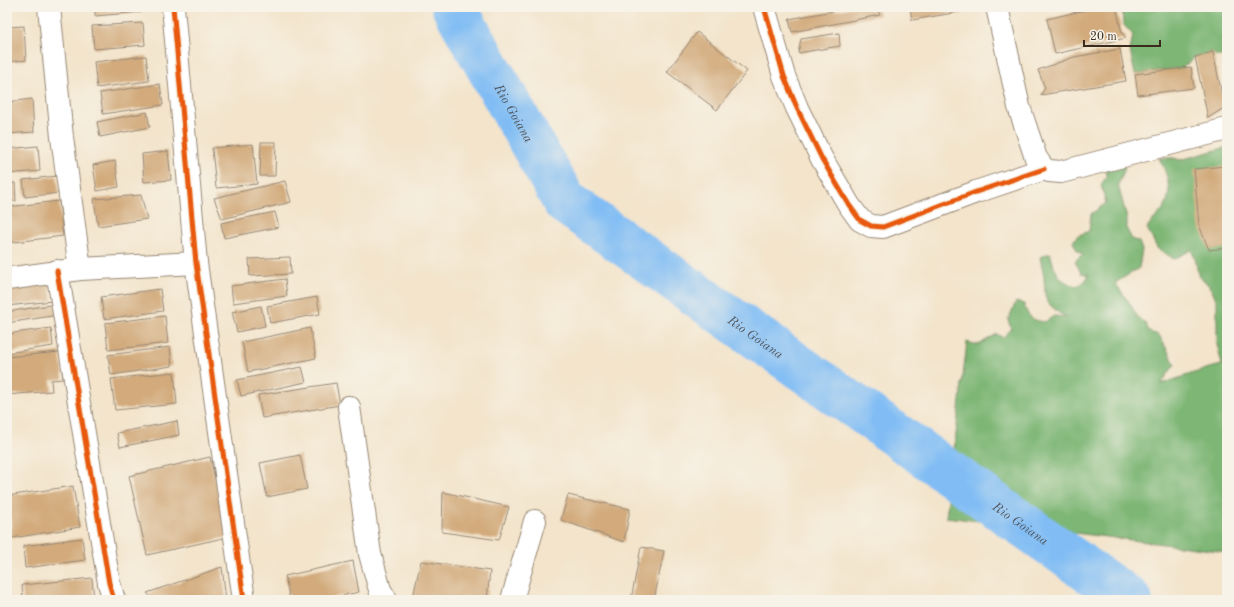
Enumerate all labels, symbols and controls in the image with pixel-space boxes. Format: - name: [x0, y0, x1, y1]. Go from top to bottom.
- scale bar: [1084, 22, 1160, 48]
- text: 20 m: [1090, 31, 1117, 43]
- water label: Rio Goiana: [491, 82, 535, 145]
- water label: Rio Goiana: [724, 313, 785, 362]
- water label: Rio Goiana: [989, 500, 1050, 548]

